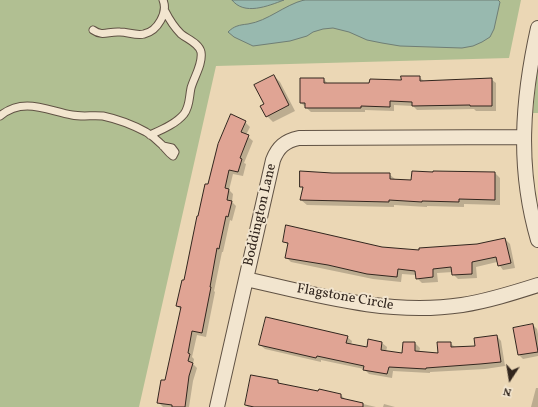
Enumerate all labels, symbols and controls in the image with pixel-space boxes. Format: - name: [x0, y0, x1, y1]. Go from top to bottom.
- street label: Boddington Lane: [241, 162, 281, 268]
- street label: Flagstone Circle: [295, 281, 395, 315]
- north arrow: [490, 359, 530, 399]
- text: N: [502, 383, 513, 399]

